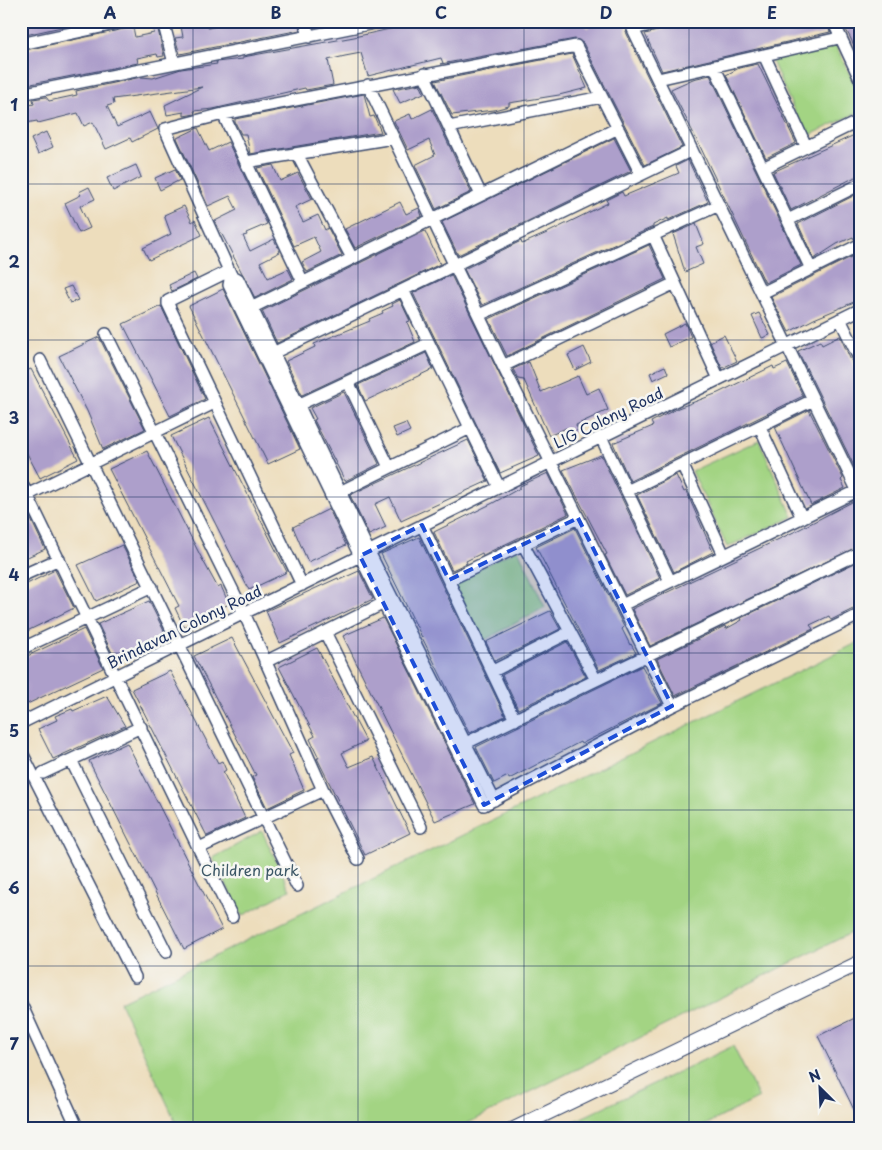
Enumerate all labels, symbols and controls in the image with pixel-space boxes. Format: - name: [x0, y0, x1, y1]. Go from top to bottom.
- text: A: [104, 0, 117, 24]
- text: B: [271, 0, 282, 24]
- text: C: [435, 0, 447, 24]
- text: D: [600, 0, 612, 24]
- text: E: [767, 0, 777, 24]
- text: 1: [10, 92, 18, 116]
- text: 2: [8, 249, 20, 273]
- street label: LIG Colony Road: [549, 380, 667, 454]
- text: 3: [9, 405, 19, 429]
- text: 4: [9, 562, 20, 586]
- street label: Brindavan Colony Road: [103, 578, 265, 674]
- text: 5: [9, 718, 19, 742]
- park label: Children park: [201, 858, 299, 881]
- text: 6: [8, 875, 20, 899]
- text: 7: [9, 1031, 19, 1055]
- north arrow: [794, 1062, 844, 1112]
- text: N: [805, 1064, 824, 1088]

